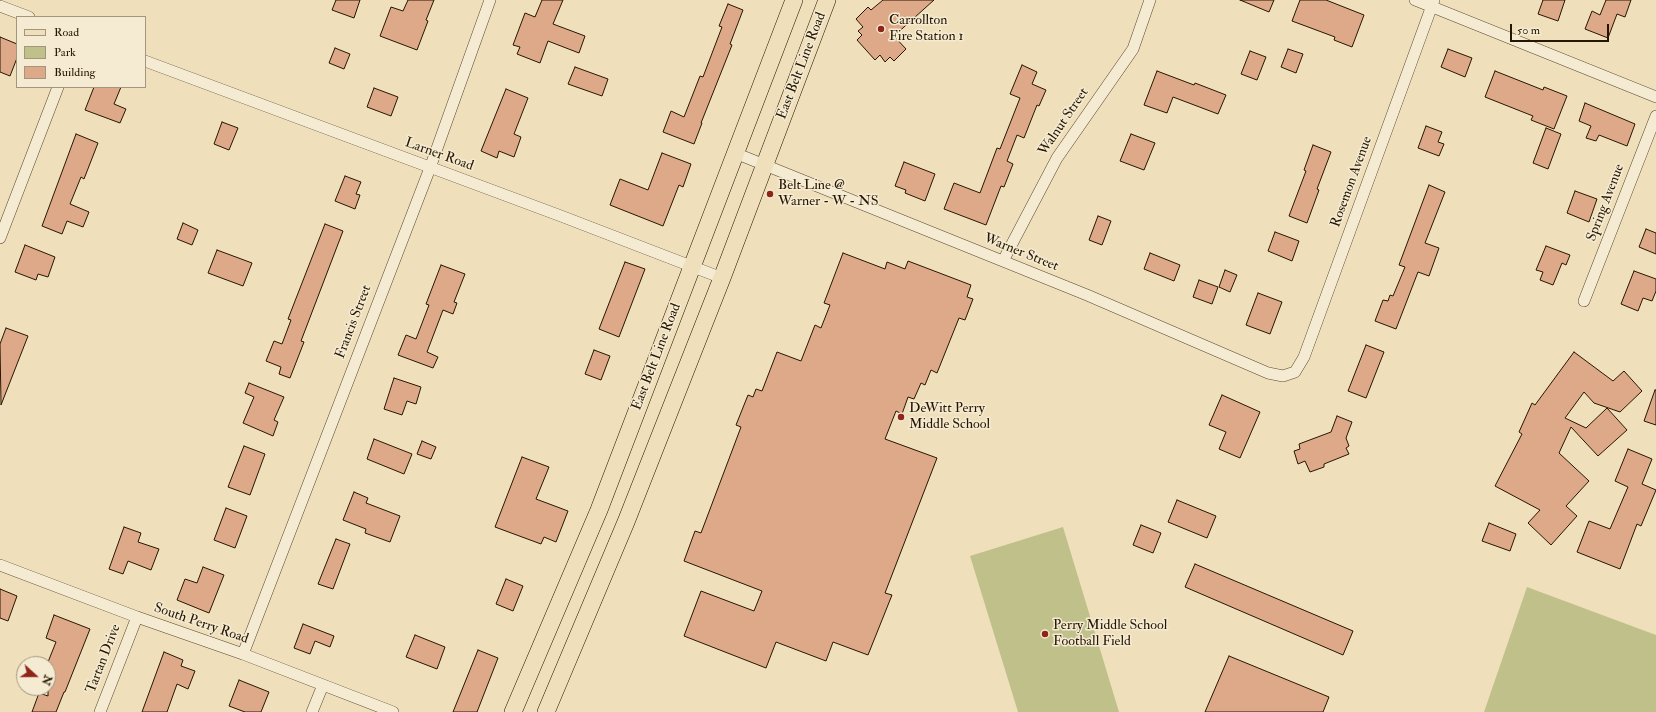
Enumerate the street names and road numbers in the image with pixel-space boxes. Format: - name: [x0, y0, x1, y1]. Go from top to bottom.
- street label: East Belt Line Road: [774, 10, 830, 122]
- street label: Walnut Street: [1035, 85, 1093, 159]
- street label: Rosemon Avenue: [1328, 134, 1376, 230]
- street label: Larner Road: [402, 135, 476, 175]
- street label: Spring Avenue: [1584, 162, 1628, 244]
- street label: Warner Street: [981, 230, 1061, 276]
- street label: Francis Street: [332, 283, 376, 361]
- street label: East Belt Line Road: [629, 301, 685, 413]
- street label: South Perry Road: [151, 600, 251, 648]
- street label: Tartan Drive: [83, 622, 125, 696]

